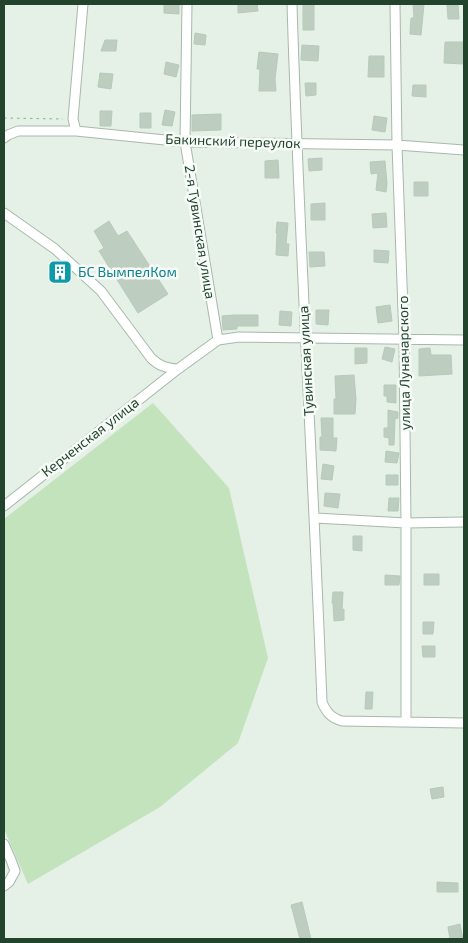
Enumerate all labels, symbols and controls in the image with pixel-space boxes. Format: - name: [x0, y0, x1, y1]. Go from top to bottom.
- street label: Бакинский переулок: [165, 130, 302, 151]
- street label: 2-я Тувинская улица: [181, 164, 219, 300]
- building icon: БС ВымпелКом: [47, 259, 73, 285]
- place label: БС ВымпелКом: [78, 263, 177, 280]
- street label: улица Луначарского: [394, 296, 413, 430]
- street label: Тувинская улица: [294, 305, 317, 417]
- street label: Керченская улица: [38, 393, 142, 480]

